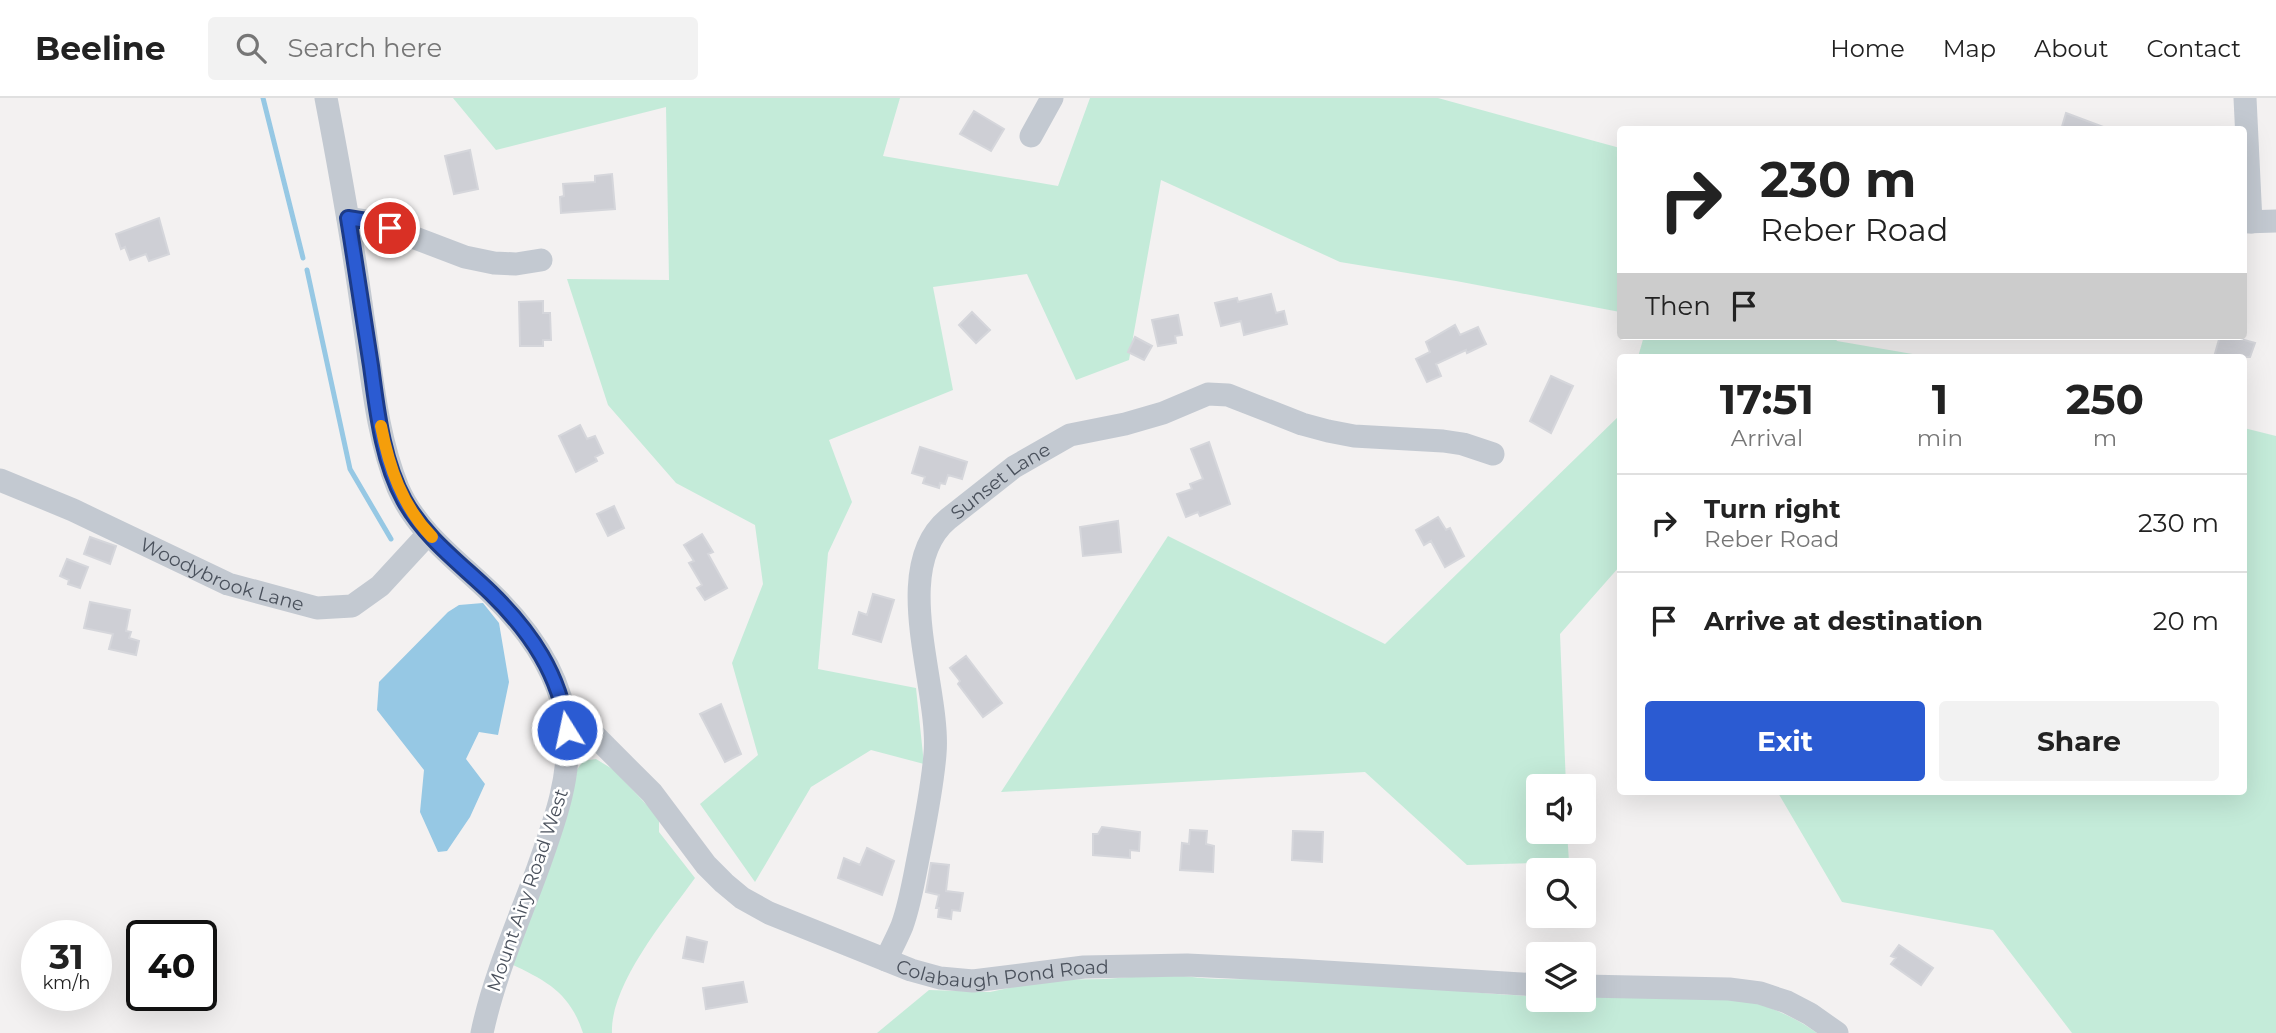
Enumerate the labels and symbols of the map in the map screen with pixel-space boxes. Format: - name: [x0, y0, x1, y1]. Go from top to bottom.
- pin: [360, 198, 420, 258]
- street label: Sunset Lane: [946, 438, 1054, 525]
- street label: Woodybrook Lane: [136, 533, 307, 616]
- position arrow: [530, 693, 604, 767]
- street label: Mount Airy Road West: [482, 785, 573, 995]
- speed limit sign: 40: [126, 920, 217, 1011]
- street label: Colabaugh Pond Road: [893, 954, 1109, 993]

